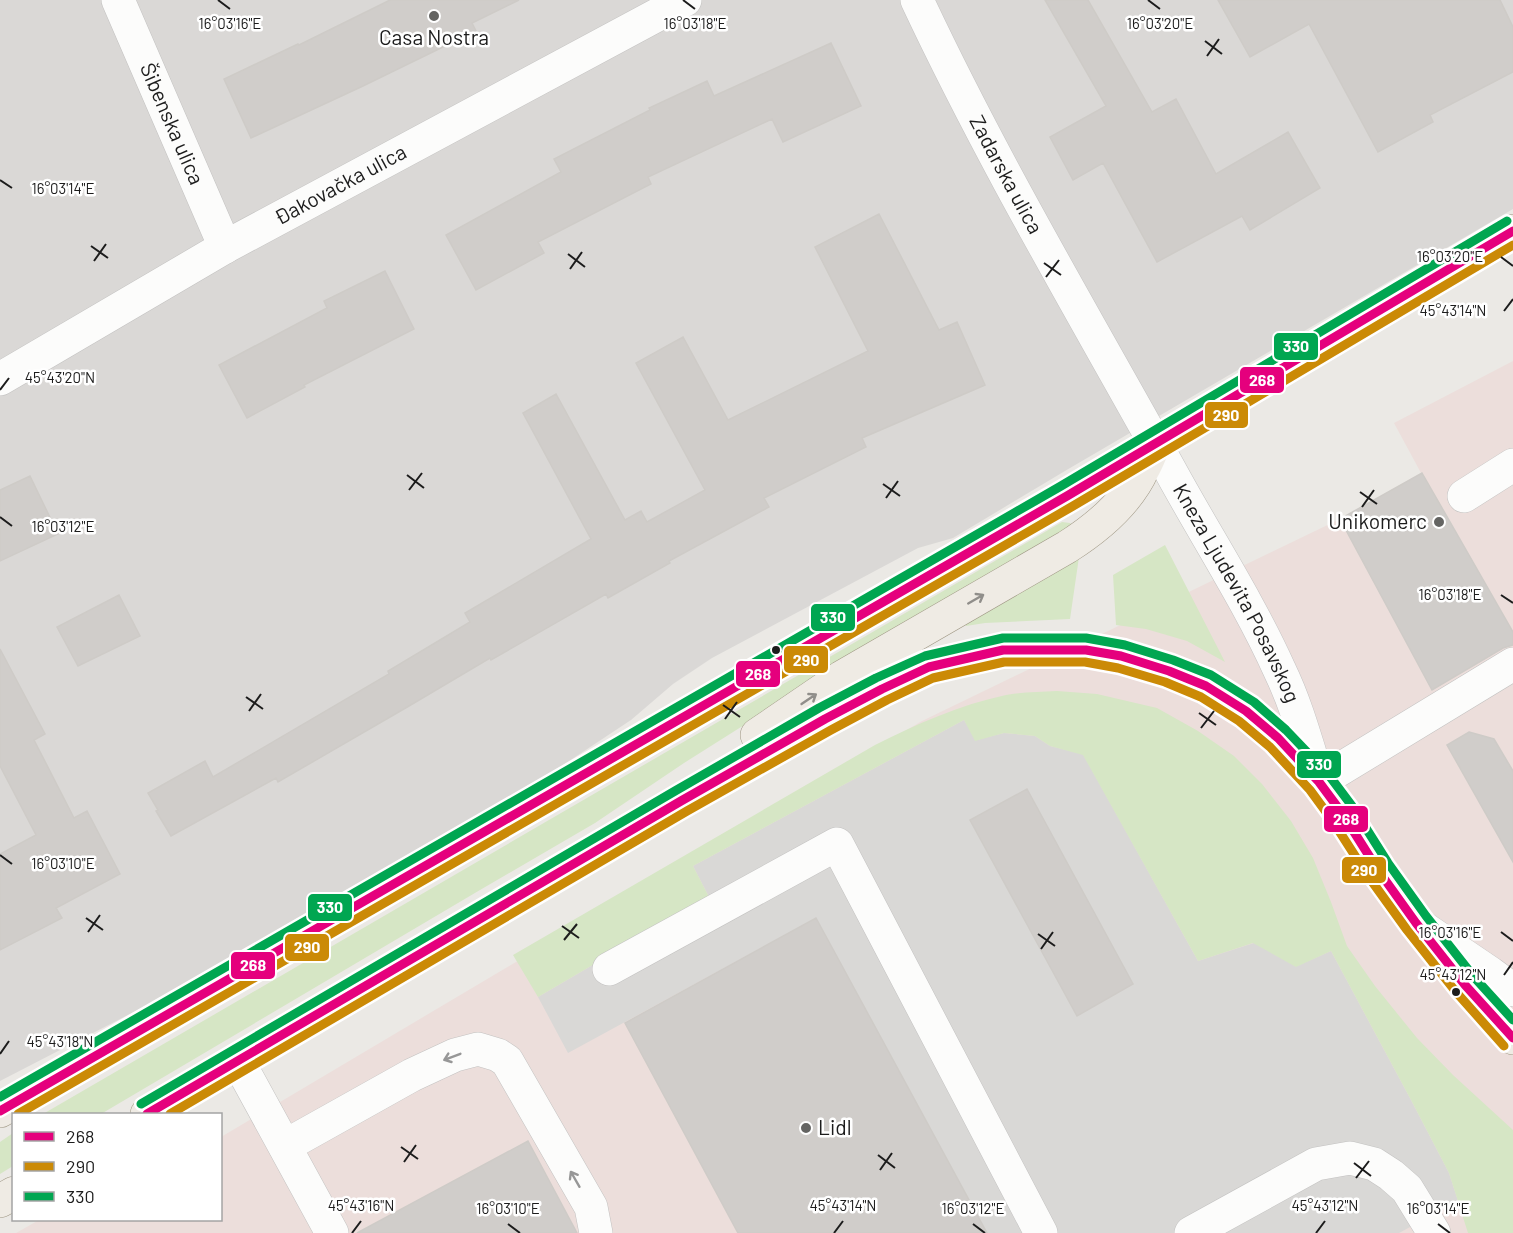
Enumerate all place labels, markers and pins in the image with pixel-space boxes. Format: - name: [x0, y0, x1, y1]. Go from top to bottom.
- marker: Casa Nostra: [427, 9, 441, 23]
- place label: Casa Nostra: [379, 24, 489, 49]
- place label: Unikomerc: [1328, 508, 1427, 533]
- marker: Unikomerc: [1432, 515, 1446, 529]
- unlabelled marker: [770, 644, 782, 656]
- unlabelled marker: [1450, 986, 1462, 998]
- place label: Lidl: [818, 1114, 852, 1139]
- marker: Lidl: [799, 1121, 813, 1135]

